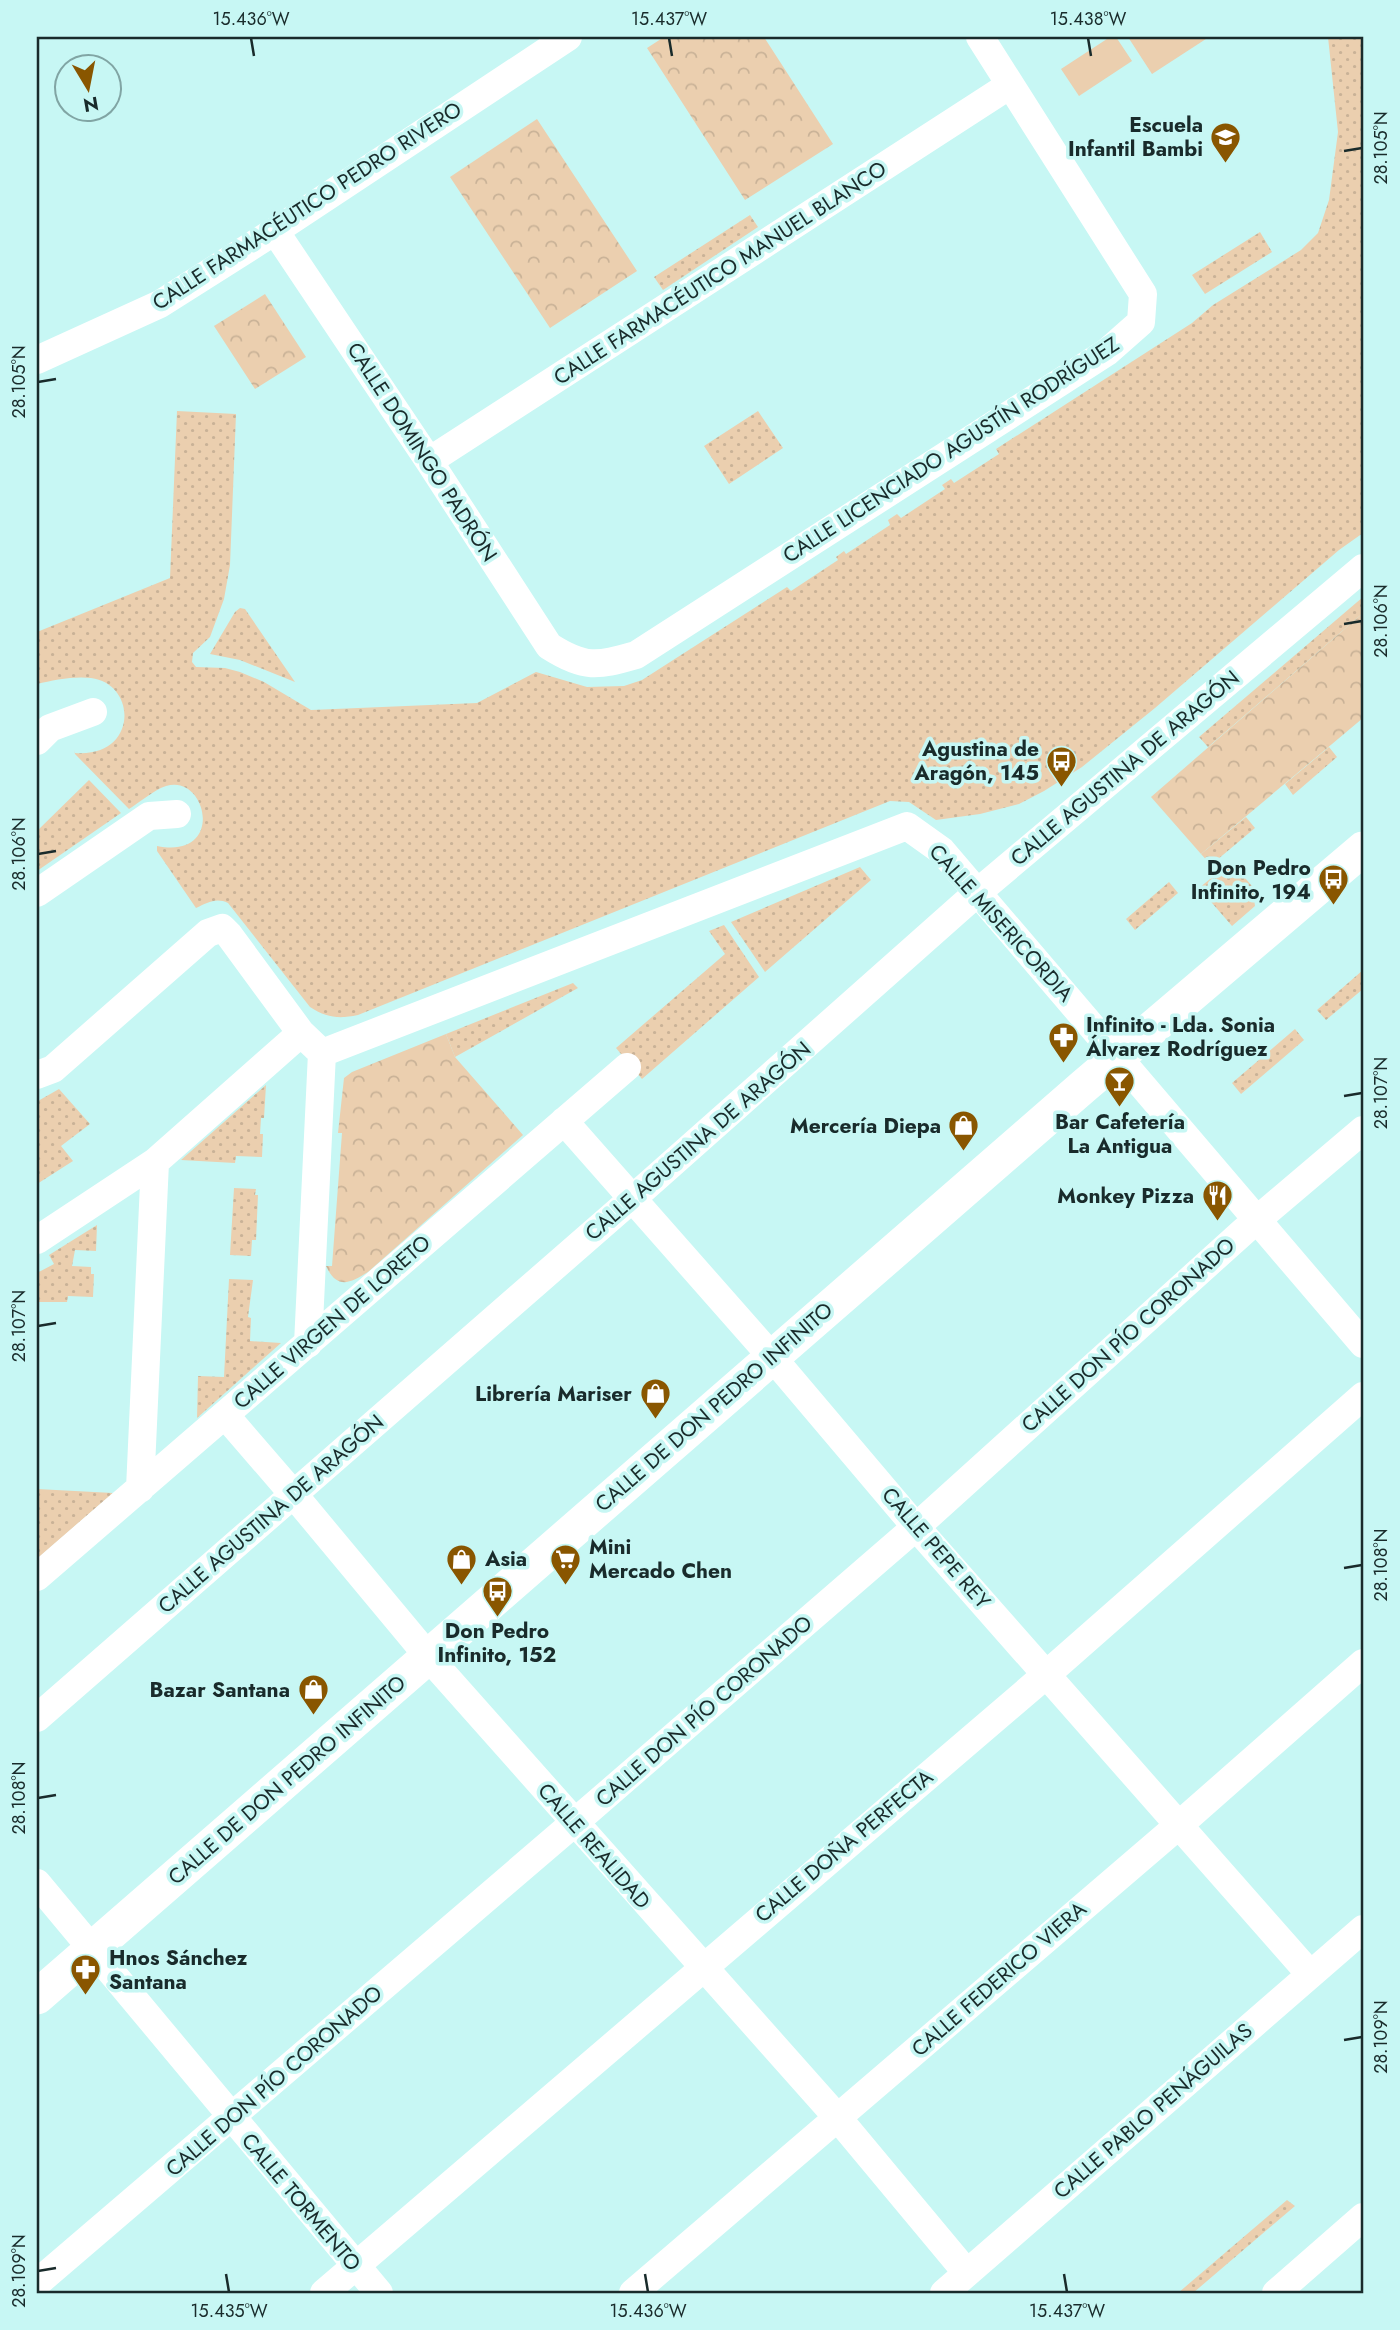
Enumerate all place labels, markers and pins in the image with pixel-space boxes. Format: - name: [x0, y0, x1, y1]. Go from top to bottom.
- place label: Escuela Infantil Bambi: [1068, 110, 1203, 164]
- school or university icon: Escuela Infantil Bambi: [1209, 120, 1243, 164]
- place label: Agustina de Aragón, 145: [913, 734, 1039, 788]
- bus stop icon: Agustina de Aragón, 145: [1045, 744, 1079, 788]
- place label: Don Pedro Infinito, 194: [1191, 853, 1311, 907]
- bus stop icon: Don Pedro Infinito, 194: [1317, 863, 1351, 907]
- place label: Infinito - Lda. Sonia Álvarez Rodríguez: [1085, 1010, 1275, 1064]
- pharmacy icon: Infinito - Lda. Sonia Álvarez Rodríguez: [1046, 1020, 1080, 1064]
- bar icon: Bar Cafetería La Antigua: [1103, 1065, 1137, 1109]
- place label: Bar Cafetería La Antigua: [1055, 1107, 1185, 1161]
- shop icon: Mercería Diepa: [947, 1109, 981, 1153]
- place label: Mercería Diepa: [790, 1111, 941, 1141]
- restaurant icon: Monkey Pizza: [1200, 1179, 1234, 1223]
- place label: Monkey Pizza: [1057, 1181, 1194, 1211]
- shop icon: Librería Mariser: [638, 1377, 672, 1421]
- place label: Librería Mariser: [475, 1379, 632, 1409]
- place label: Mini Mercado Chen: [589, 1532, 732, 1586]
- shop icon: Asia: [445, 1542, 479, 1586]
- supermarket icon: Mini Mercado Chen: [549, 1542, 583, 1586]
- place label: Asia: [484, 1544, 527, 1574]
- bus stop icon: Don Pedro Infinito, 152: [480, 1574, 514, 1618]
- place label: Don Pedro Infinito, 152: [438, 1616, 556, 1670]
- shop icon: Bazar Santana: [296, 1673, 330, 1717]
- place label: Bazar Santana: [150, 1675, 290, 1705]
- place label: Hnos Sánchez Santana: [109, 1943, 248, 1997]
- pharmacy icon: Hnos Sánchez Santana: [69, 1953, 103, 1997]

